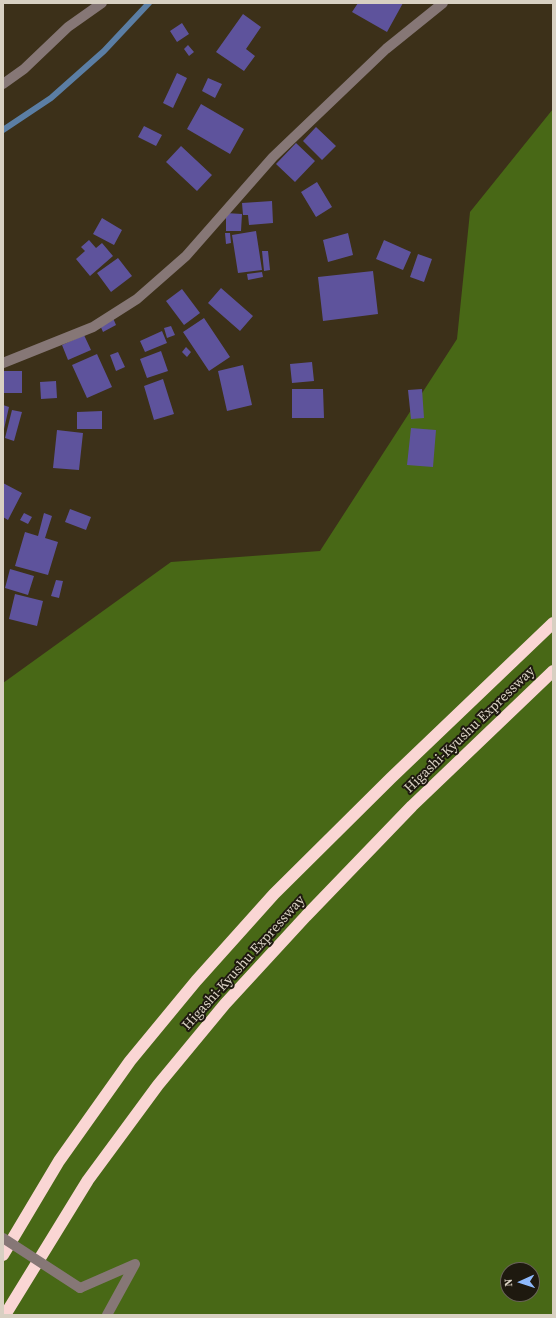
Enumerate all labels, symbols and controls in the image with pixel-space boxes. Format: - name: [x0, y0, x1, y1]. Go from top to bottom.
- street label: Higashi-Kyushu Expressway: [401, 663, 539, 797]
- street label: Higashi-Kyushu Expressway: [179, 892, 309, 1034]
- north arrow: [500, 1262, 540, 1302]
- text: N: [501, 1278, 516, 1287]

